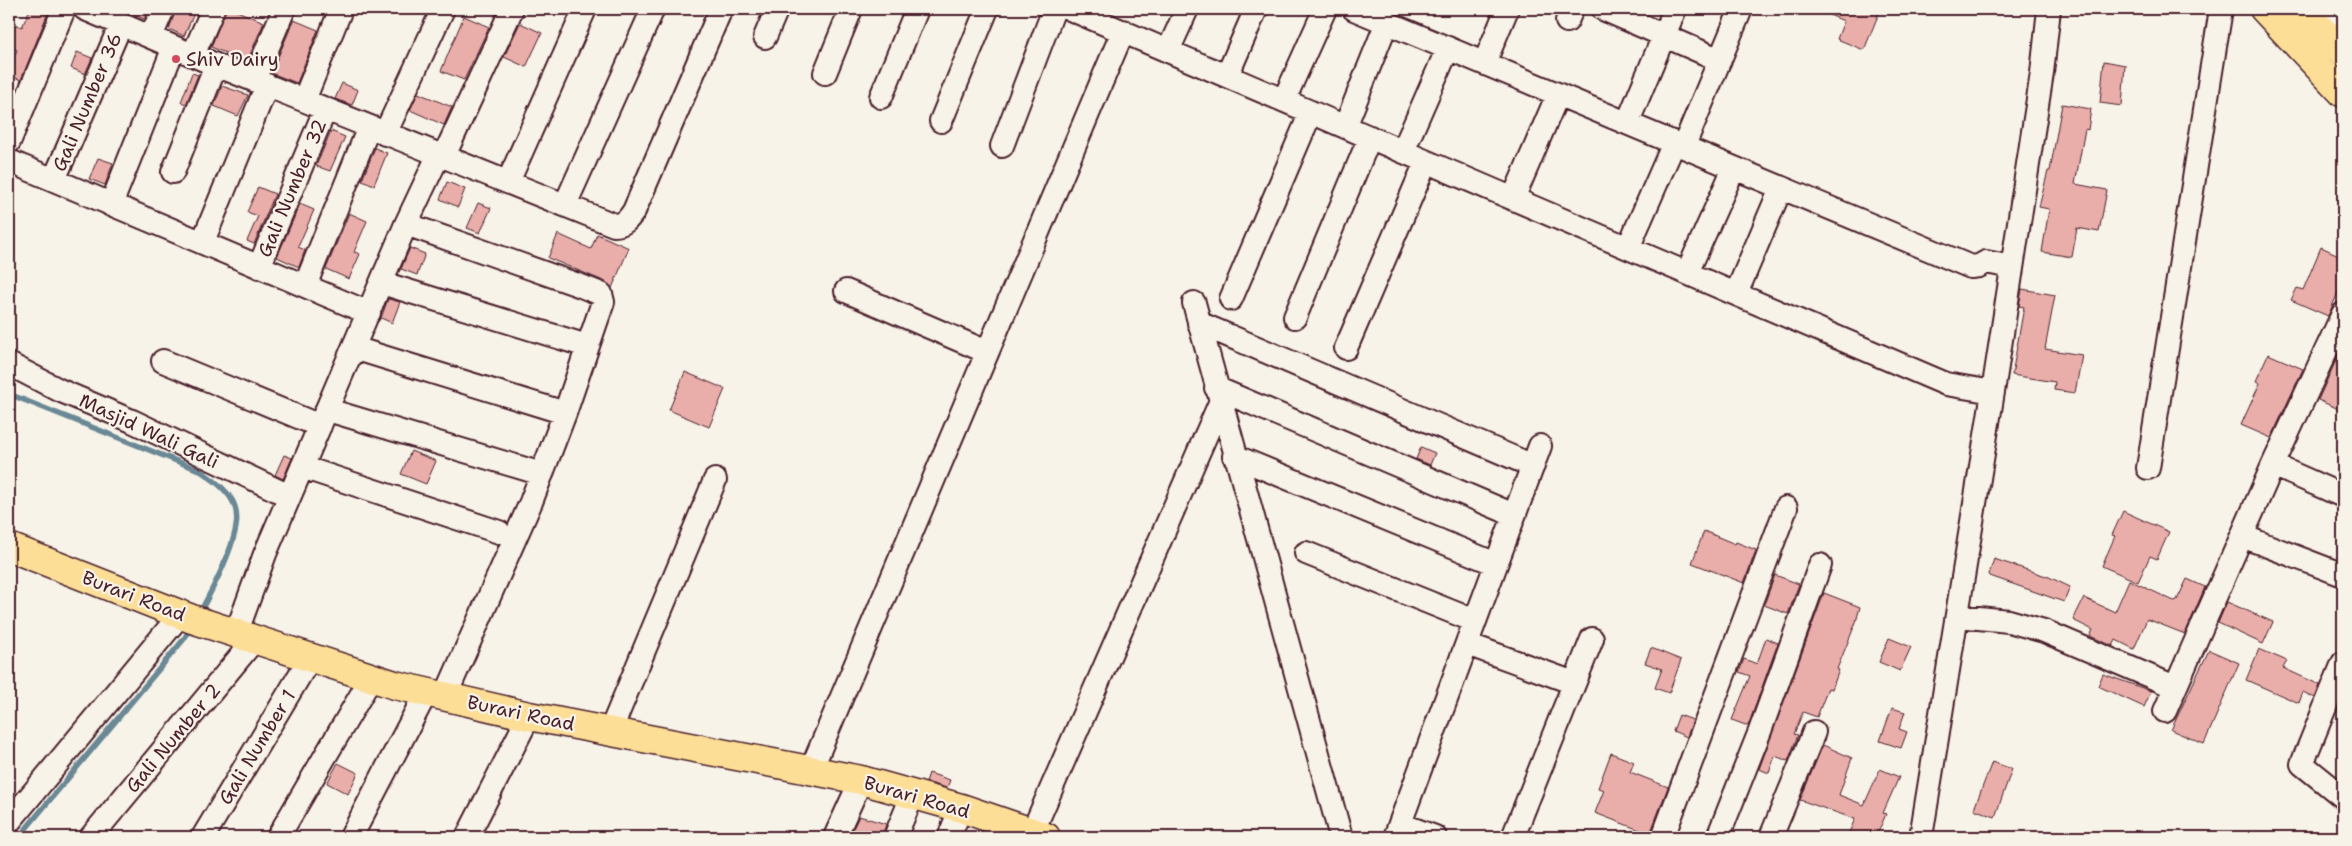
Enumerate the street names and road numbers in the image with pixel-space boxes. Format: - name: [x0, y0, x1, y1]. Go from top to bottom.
- street label: Gali Number 36: [47, 29, 127, 175]
- street label: Gali Number 32: [252, 115, 332, 261]
- street label: Masjid Wali Gali: [75, 388, 223, 474]
- street label: Burari Road: [79, 565, 189, 627]
- street label: Gali Number 2: [120, 678, 226, 798]
- street label: Gali Number 1: [213, 685, 301, 809]
- street label: Burari Road: [465, 689, 577, 737]
- street label: Burari Road: [861, 770, 973, 824]

